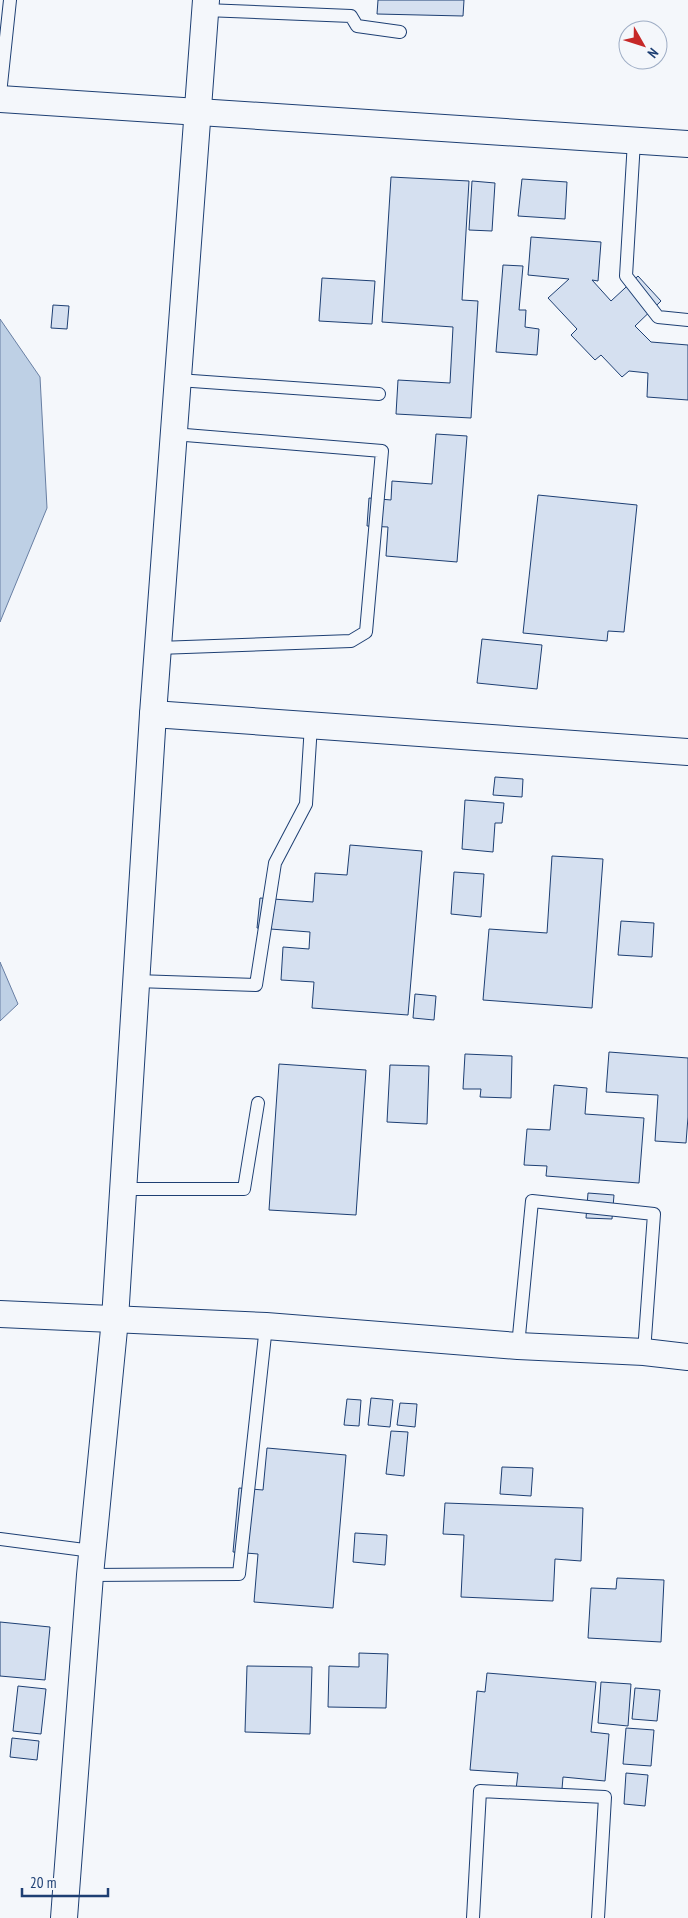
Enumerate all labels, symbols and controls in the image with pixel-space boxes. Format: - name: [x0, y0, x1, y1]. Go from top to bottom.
- north arrow: [618, 20, 668, 70]
- text: N: [644, 45, 662, 62]
- scale bar: [22, 1866, 109, 1898]
- text: 20 m: [30, 1873, 56, 1892]

